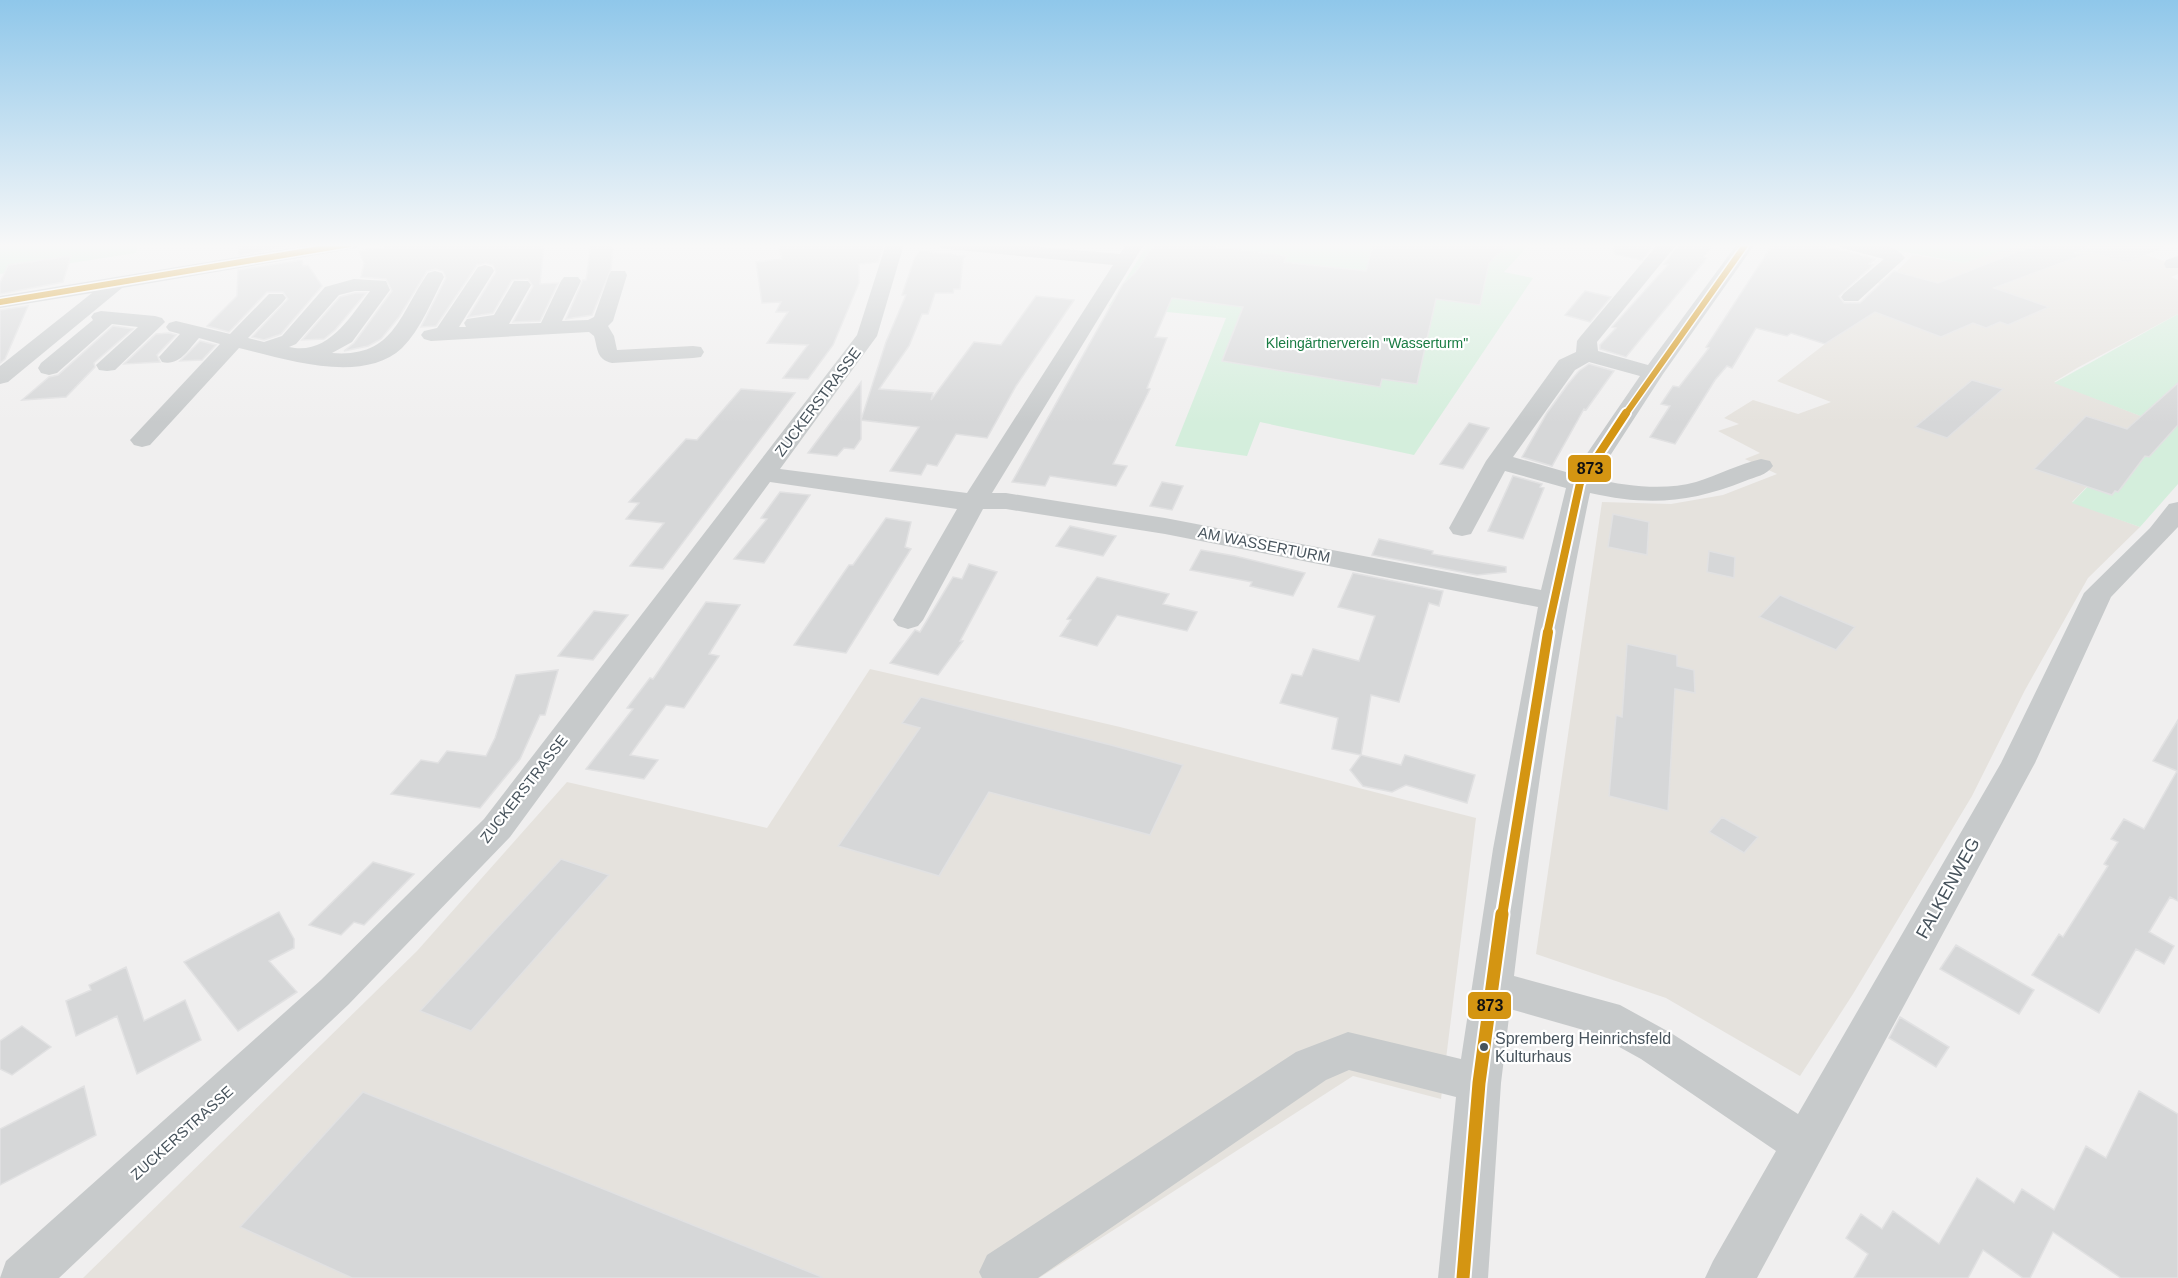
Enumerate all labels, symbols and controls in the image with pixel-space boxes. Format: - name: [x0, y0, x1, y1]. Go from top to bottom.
- park label: Kleingärtnerverein "Wasserturm": [1266, 335, 1468, 351]
- street label: ZUCKERSTRASSE: [771, 344, 864, 459]
- line badge: 873: [1567, 454, 1612, 483]
- text: 873: [1577, 460, 1603, 477]
- street label: AM WASSERTURM: [1197, 523, 1332, 566]
- street label: ZUCKERSTRASSE: [476, 732, 571, 846]
- street label: FALKENWEG: [1912, 834, 1984, 942]
- line badge: 873: [1467, 991, 1512, 1020]
- text: 873: [1477, 997, 1503, 1014]
- place label: Spremberg Heinrichsfeld Kulturhaus: [1495, 1030, 1671, 1065]
- marker: Spremberg Heinrichsfeld Kulturhaus: [1478, 1041, 1490, 1053]
- street label: ZUCKERSTRASSE: [127, 1082, 236, 1183]

